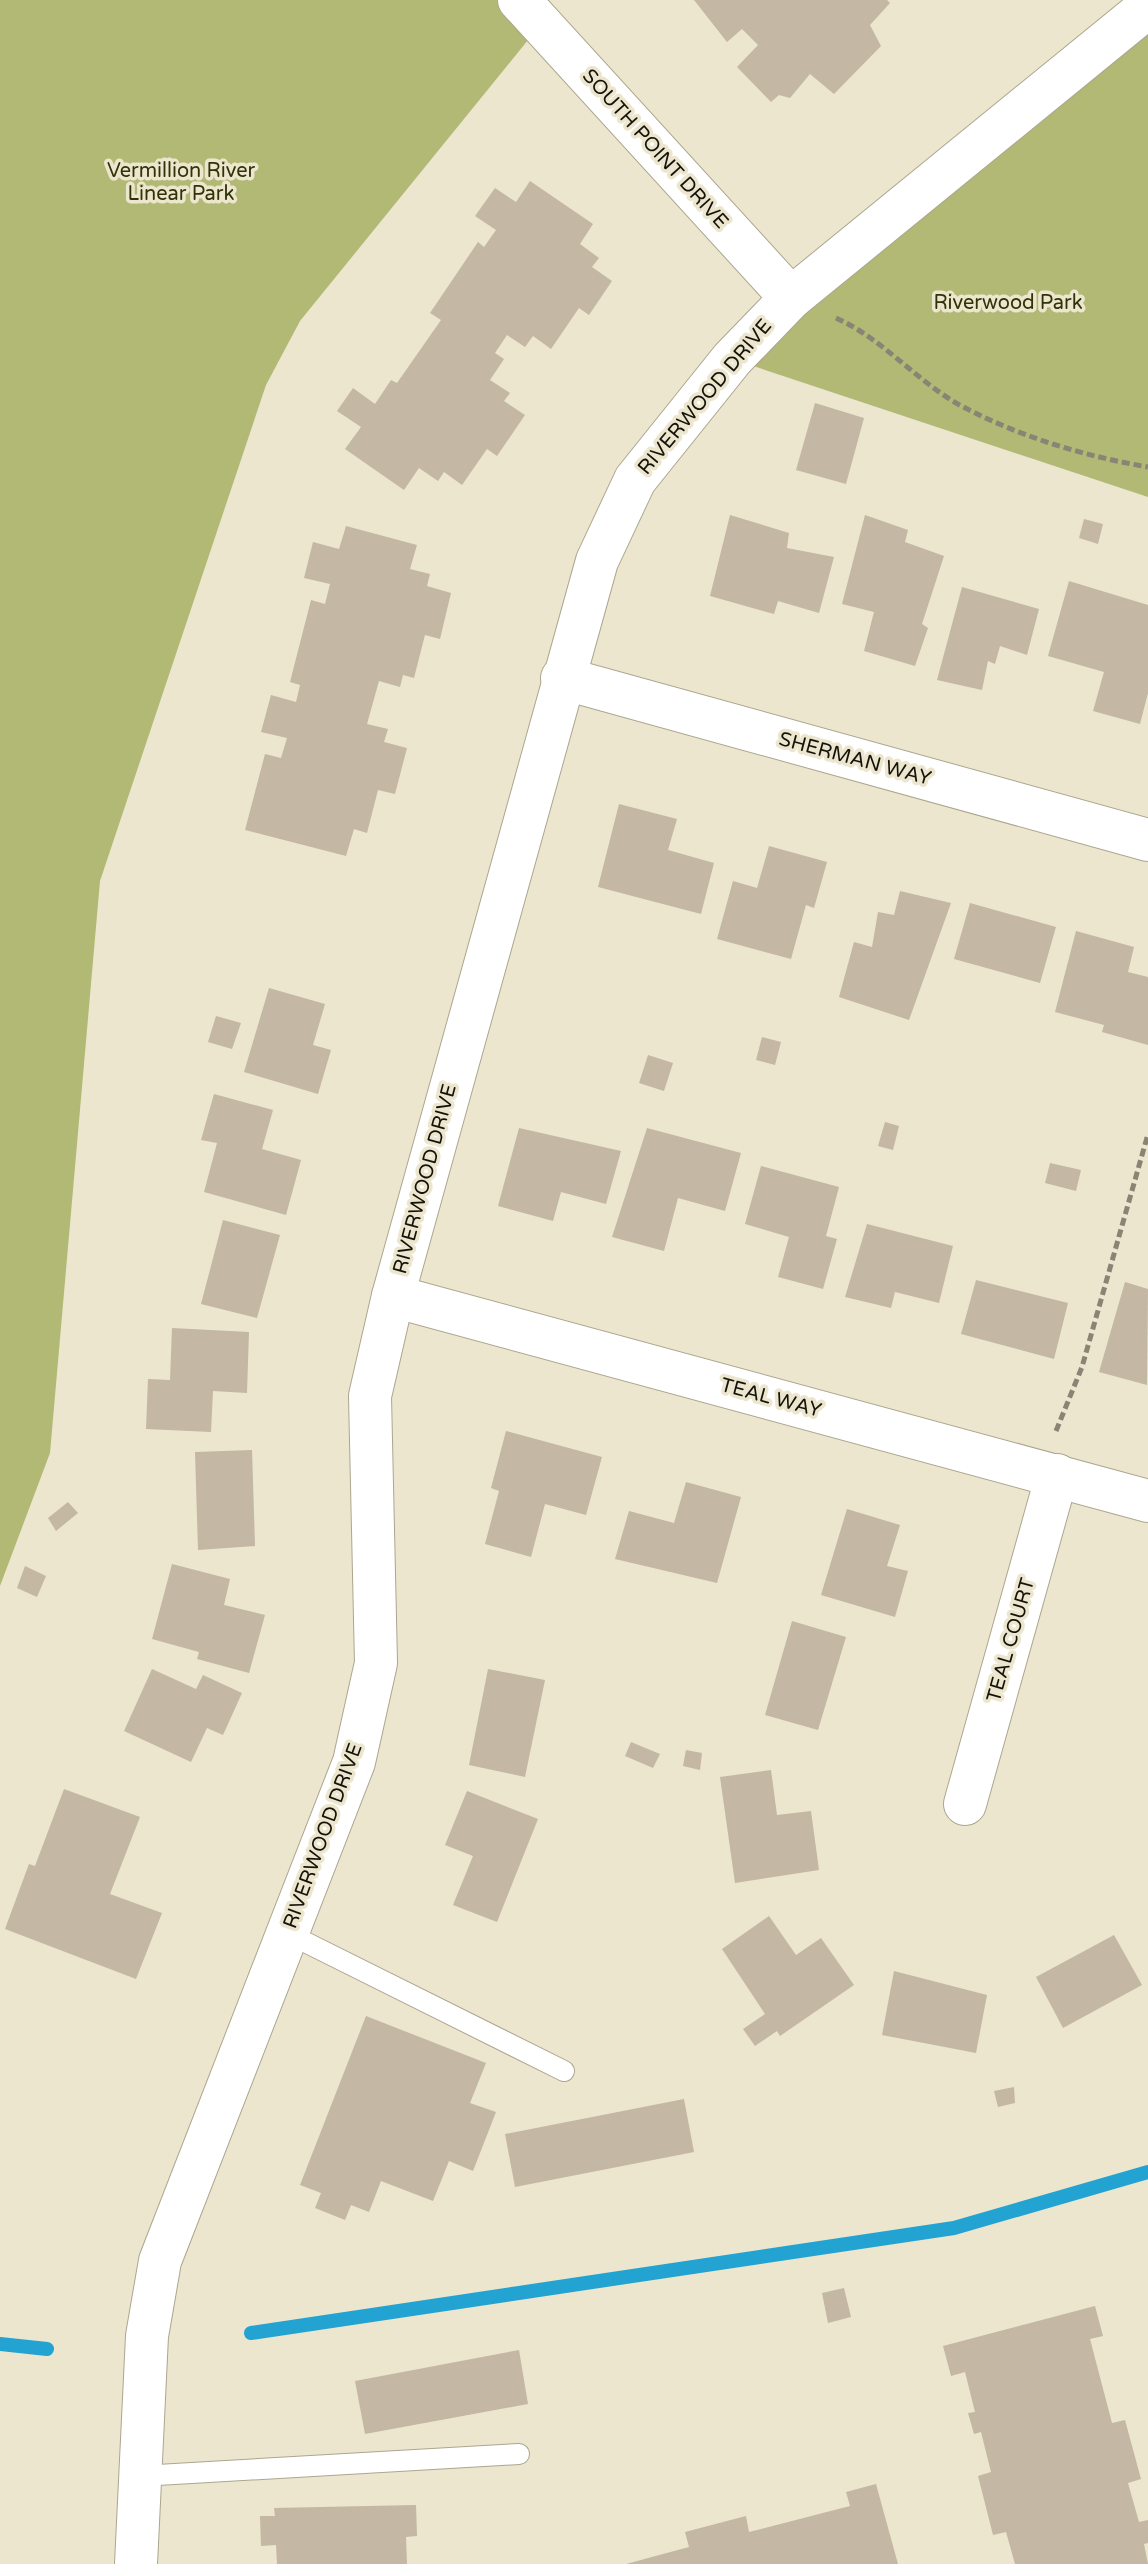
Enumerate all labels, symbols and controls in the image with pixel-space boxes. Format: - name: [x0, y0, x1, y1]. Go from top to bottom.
- street label: SOUTH POINT DRIVE: [577, 64, 733, 234]
- park label: Vermillion River Linear Park: [107, 159, 255, 206]
- park label: Riverwood Park: [933, 291, 1083, 315]
- street label: RIVERWOOD DRIVE: [633, 314, 777, 480]
- street label: SHERMAN WAY: [776, 727, 934, 791]
- street label: RIVERWOOD DRIVE: [388, 1082, 462, 1276]
- street label: TEAL WAY: [718, 1373, 824, 1423]
- street label: TEAL COURT: [982, 1575, 1040, 1705]
- street label: RIVERWOOD DRIVE: [278, 1740, 368, 1932]

